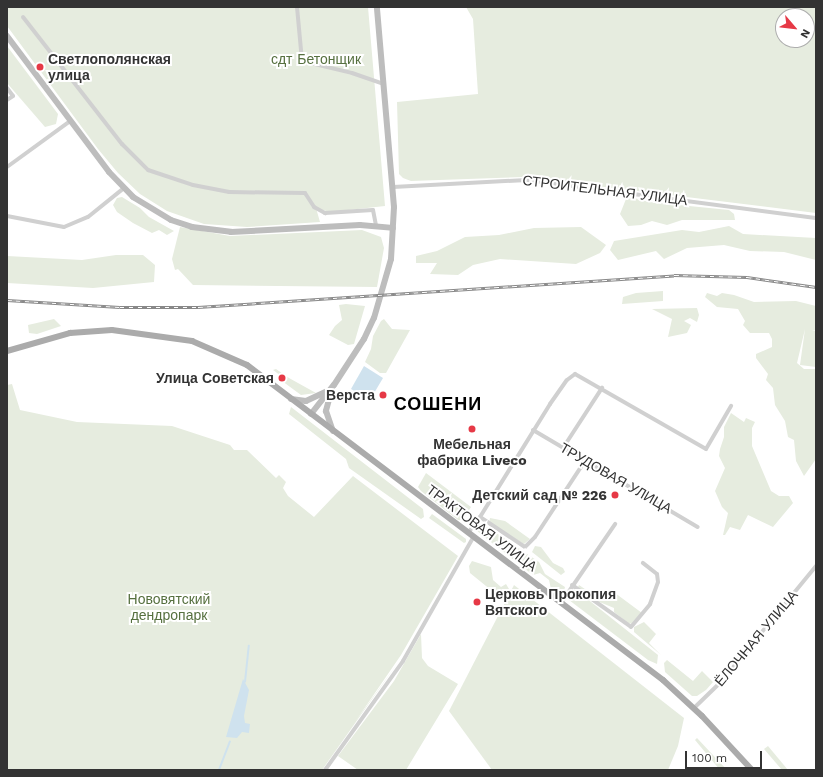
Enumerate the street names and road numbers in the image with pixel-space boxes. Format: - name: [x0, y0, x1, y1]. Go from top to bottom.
- street label: СТРОИТЕЛЬНАЯ УЛИЦА: [522, 172, 688, 208]
- street label: ТРУДОВАЯ УЛИЦА: [557, 439, 675, 517]
- street label: ТРАКТОВАЯ УЛИЦА: [424, 481, 540, 575]
- street label: ЁЛОЧНАЯ УЛИЦА: [711, 587, 801, 689]

